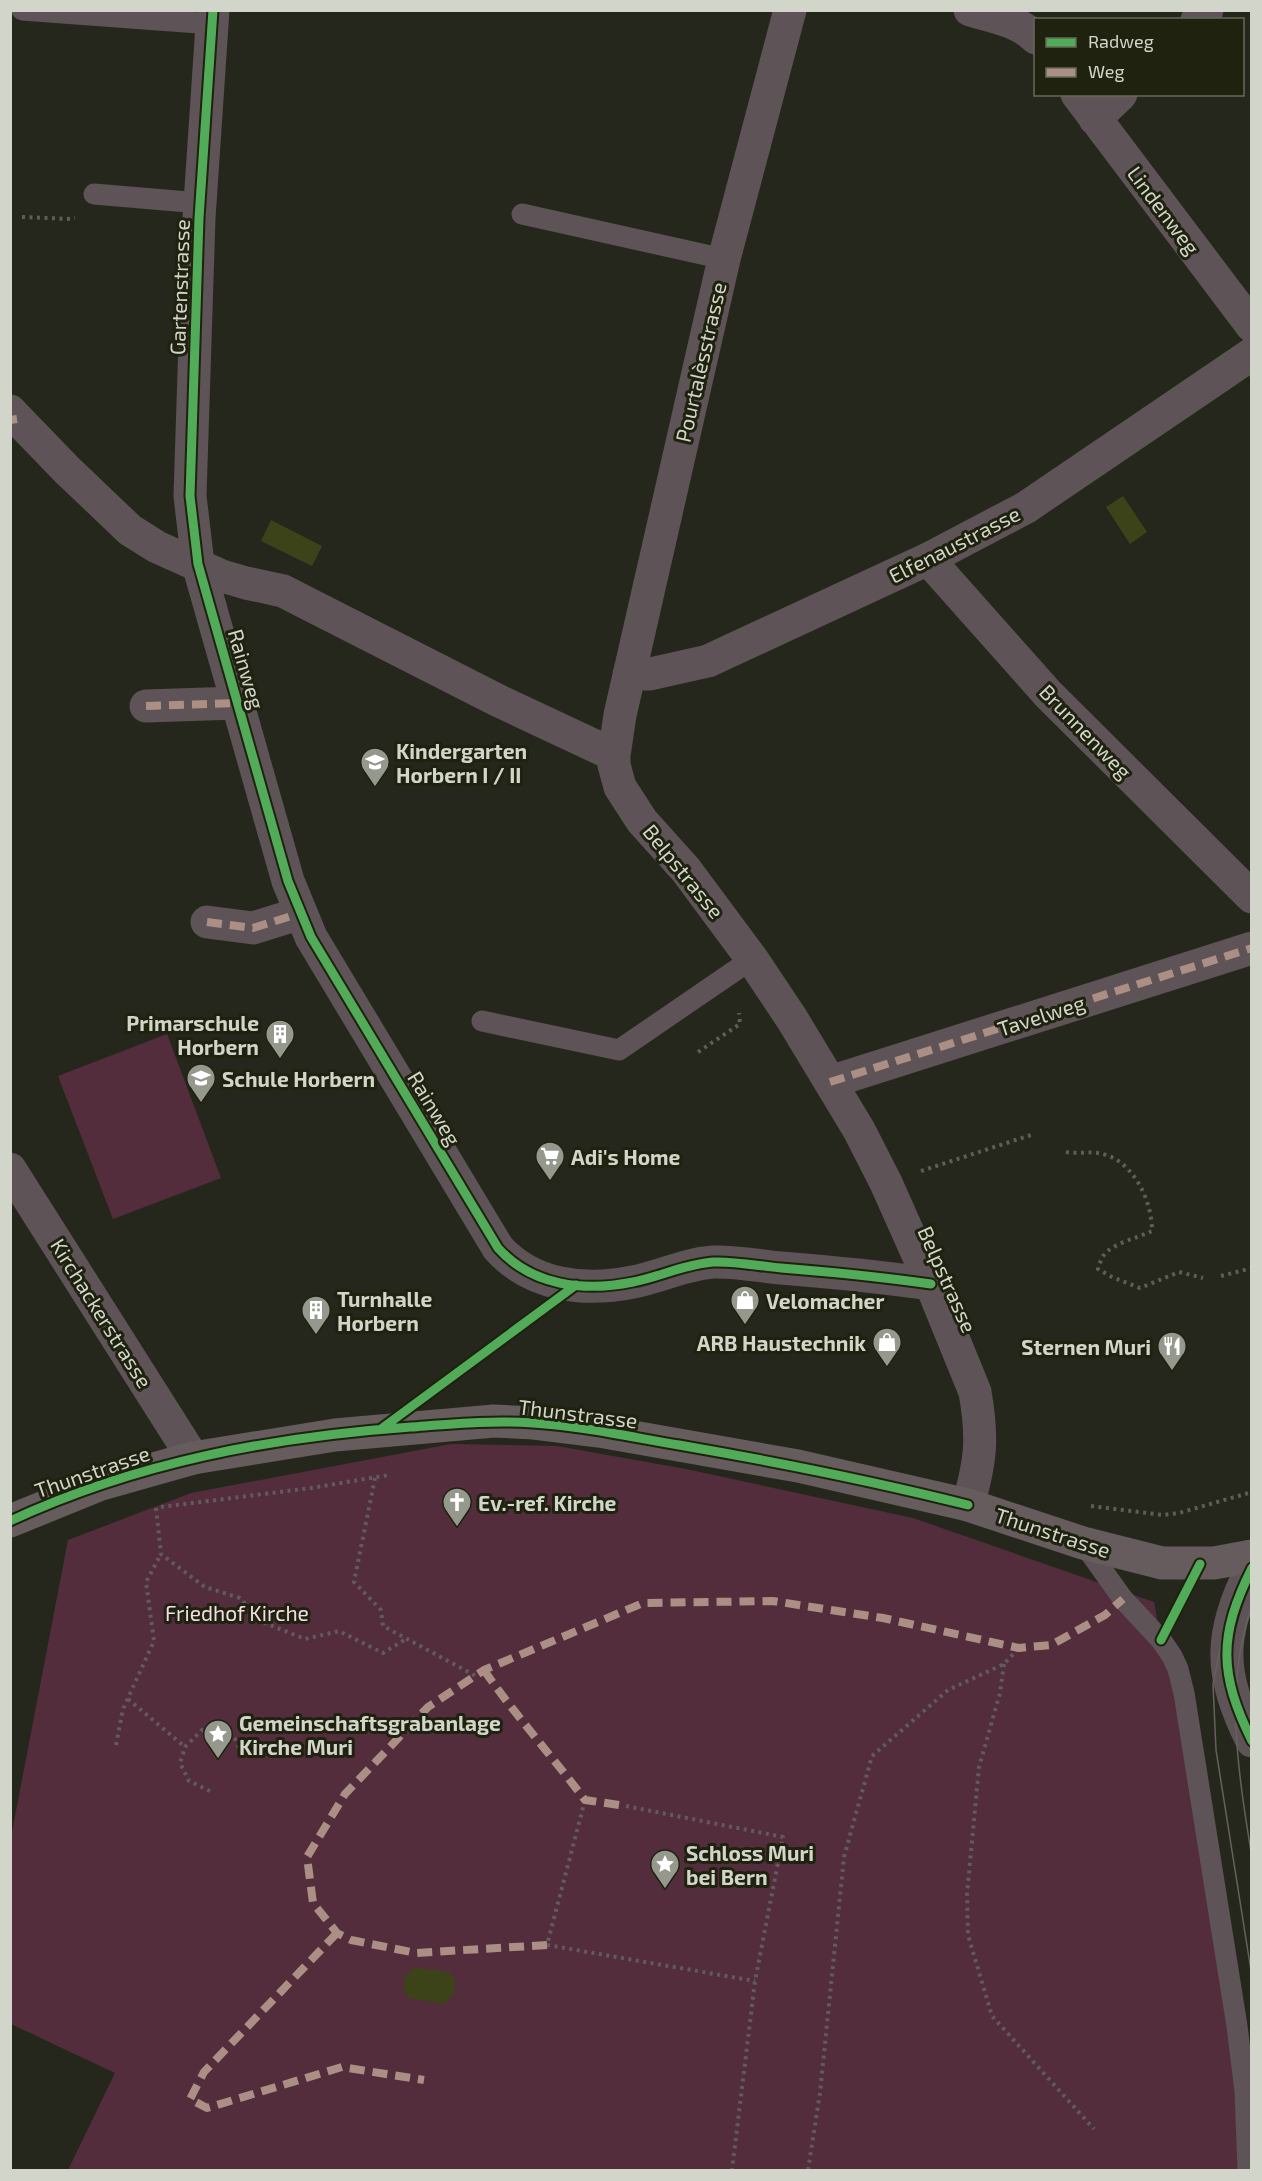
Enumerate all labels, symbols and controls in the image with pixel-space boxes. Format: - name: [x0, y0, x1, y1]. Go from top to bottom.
- legend: [1034, 18, 1244, 96]
- text: Radweg: [1088, 30, 1154, 52]
- text: Weg: [1088, 60, 1124, 82]
- street label: Lindenweg: [1123, 161, 1205, 259]
- street label: Gartenstrasse: [164, 219, 194, 355]
- street label: Pourtalèsstrasse: [669, 280, 731, 444]
- street label: Elfenaustrasse: [884, 500, 1024, 588]
- street label: Rainweg: [224, 626, 270, 712]
- street label: Brunnenweg: [1035, 679, 1137, 784]
- place label: Kindergarten Horbern I / II: [396, 738, 527, 787]
- school or university icon: Kindergarten Horbern I / II: [359, 746, 391, 788]
- street label: Belpstrasse: [638, 819, 730, 923]
- street label: Tavelweg: [994, 989, 1088, 1041]
- place label: Primarschule Horbern: [126, 1010, 259, 1059]
- building icon: Primarschule Horbern: [264, 1018, 296, 1060]
- school or university icon: Schule Horbern: [185, 1062, 217, 1104]
- place label: Schule Horbern: [222, 1066, 375, 1091]
- street label: Rainweg: [403, 1066, 467, 1150]
- supermarket icon: Adi's Home: [534, 1140, 566, 1182]
- place label: Adi's Home: [571, 1144, 681, 1169]
- street label: Belpstrasse: [913, 1222, 983, 1336]
- street label: Kirchackerstrasse: [46, 1234, 158, 1392]
- shop icon: Velomacher: [729, 1284, 761, 1326]
- place label: Turnhalle Horbern: [337, 1286, 432, 1335]
- place label: Velomacher: [766, 1288, 884, 1313]
- building icon: Turnhalle Horbern: [300, 1294, 332, 1336]
- shop icon: ARB Haustechnik: [871, 1326, 903, 1368]
- place label: ARB Haustechnik: [697, 1330, 866, 1355]
- restaurant icon: Sternen Muri: [1156, 1330, 1188, 1372]
- place label: Sternen Muri: [1021, 1334, 1151, 1359]
- street label: Thunstrasse: [517, 1393, 639, 1433]
- street label: Thunstrasse: [31, 1440, 153, 1502]
- church icon: Ev.-ref. Kirche: [441, 1486, 473, 1528]
- place label: Ev.-ref. Kirche: [478, 1490, 617, 1515]
- street label: Thunstrasse: [992, 1502, 1114, 1562]
- park label: Friedhof Kirche: [165, 1600, 309, 1625]
- place label: Gemeinschaftsgrabanlage Kirche Muri: [239, 1710, 501, 1759]
- place icon: Gemeinschaftsgrabanlage Kirche Muri: [202, 1718, 234, 1760]
- place label: Schloss Muri bei Bern: [686, 1840, 814, 1889]
- place icon: Schloss Muri bei Bern: [649, 1848, 681, 1890]

